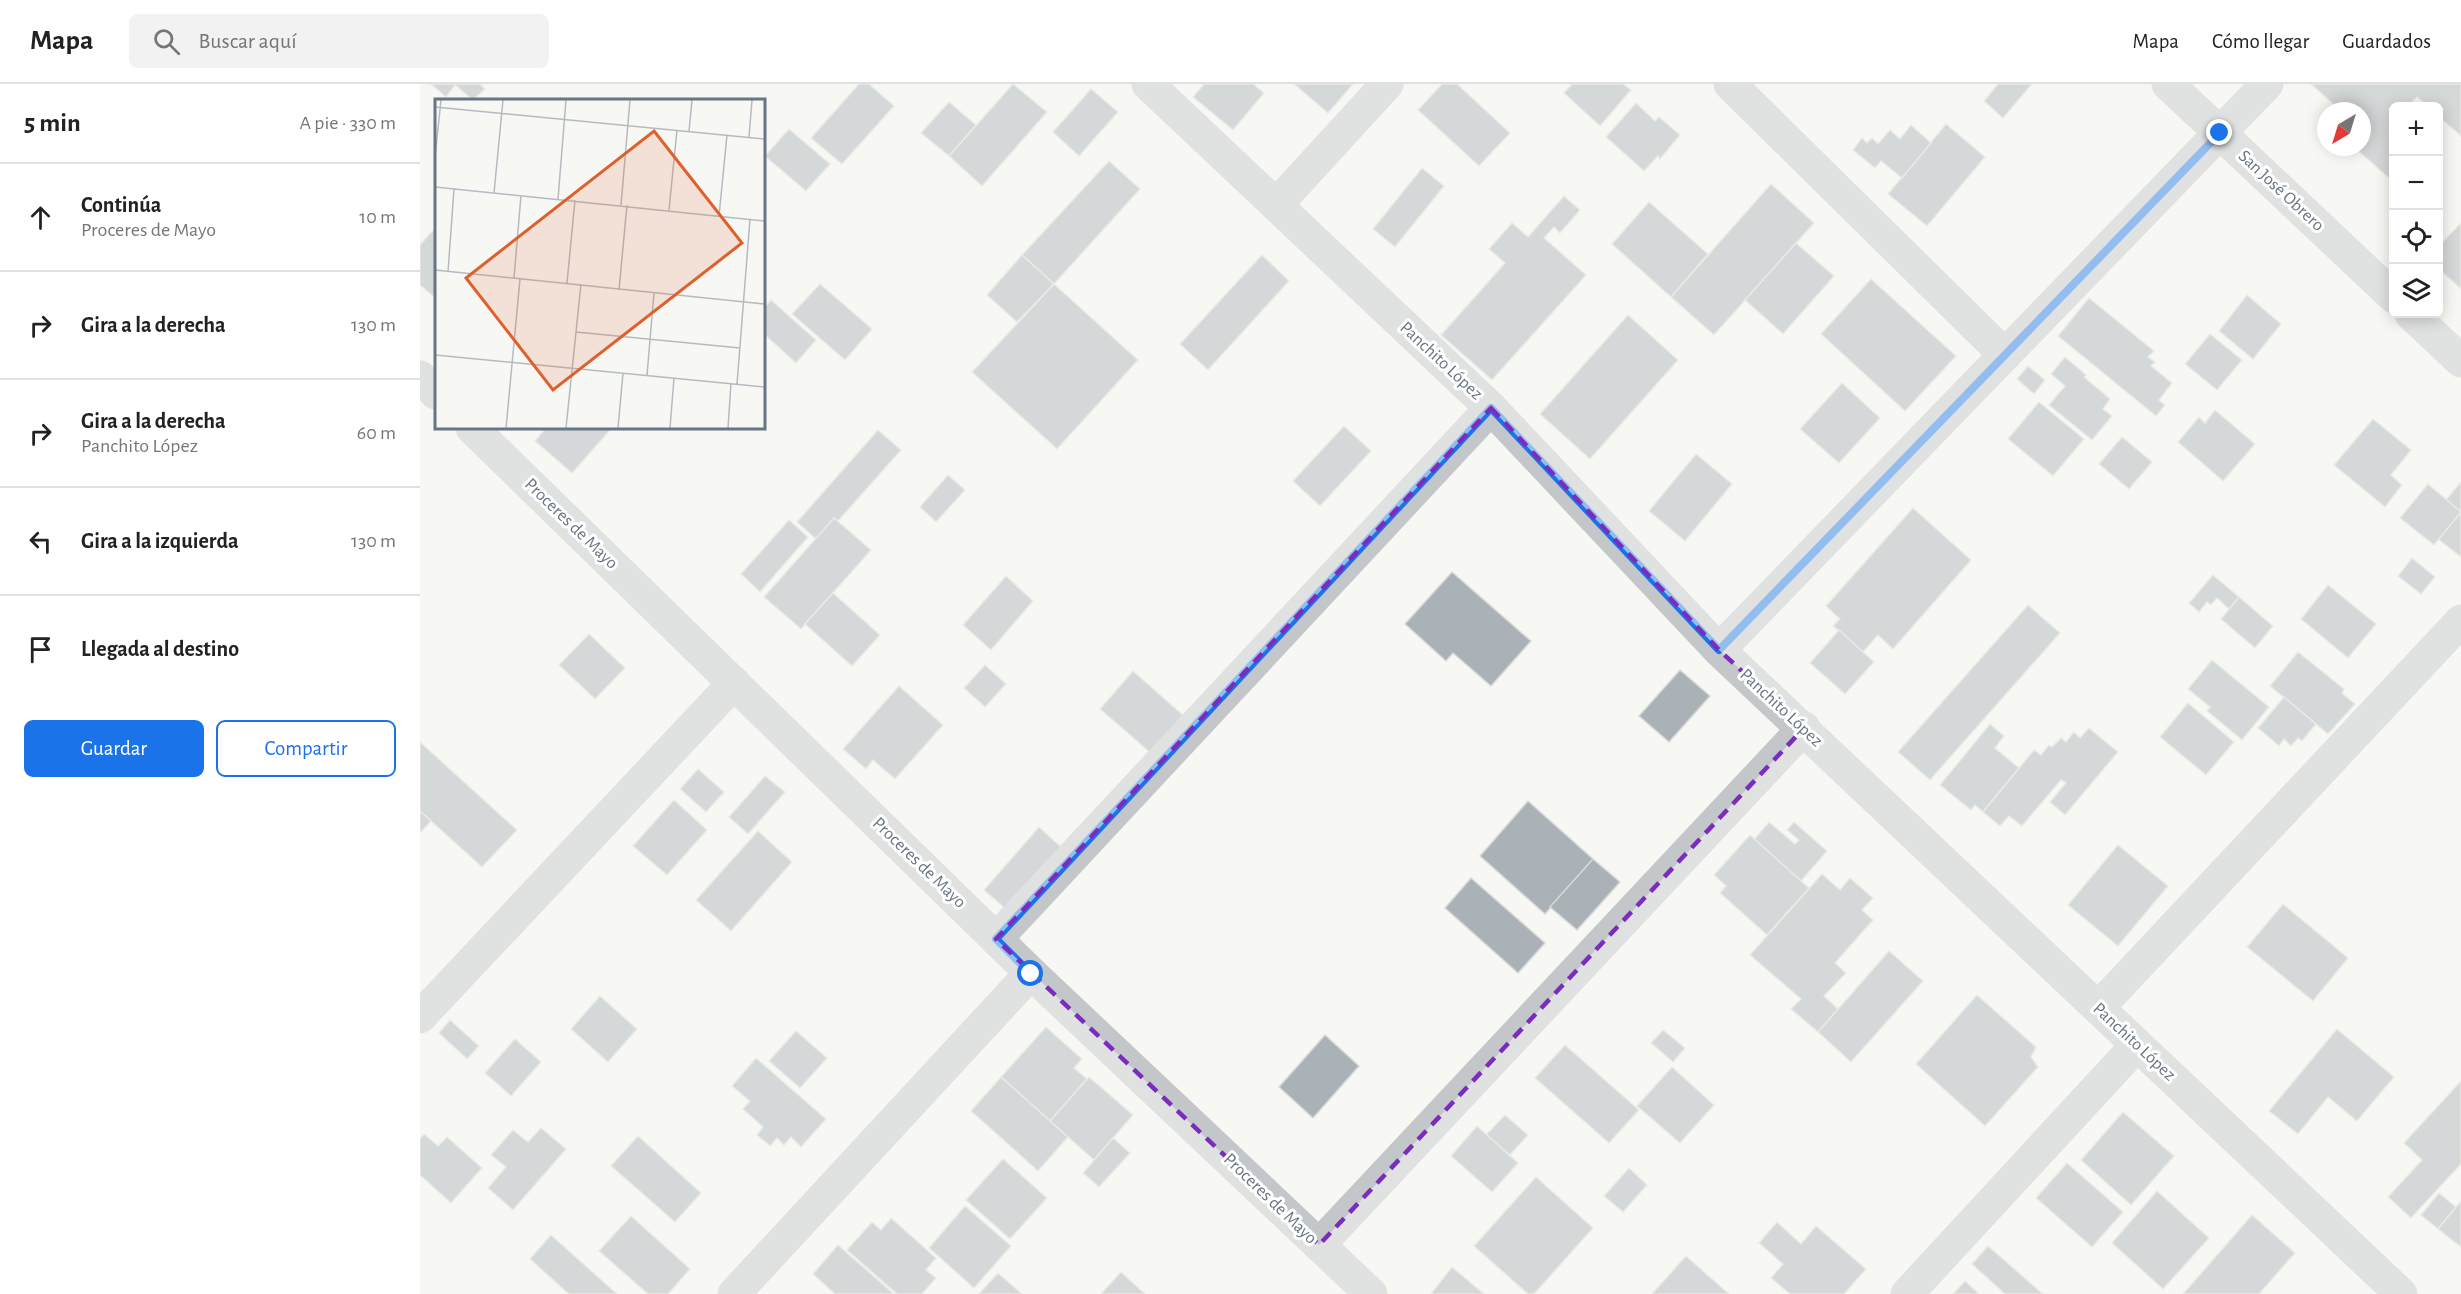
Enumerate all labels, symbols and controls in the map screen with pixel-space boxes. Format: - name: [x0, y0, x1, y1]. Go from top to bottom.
- search box: [129, 14, 549, 68]
- icon: search: [150, 25, 183, 58]
- text: Mapa: [30, 27, 93, 55]
- text: Buscar aquí: [198, 30, 297, 52]
- text: Mapa: [2133, 31, 2179, 52]
- text: Cómo llegar: [2212, 31, 2309, 52]
- text: Guardados: [2342, 31, 2431, 52]
- inset map: [435, 99, 765, 429]
- north arrow: [2317, 102, 2371, 156]
- map controls: [2389, 102, 2443, 318]
- button: +: [2389, 102, 2443, 156]
- text: 5 min: [24, 110, 81, 136]
- text: A pie · 330 m: [299, 113, 396, 133]
- route end: [2206, 119, 2232, 145]
- street label: San José Obrero: [2235, 147, 2327, 235]
- button: −: [2389, 156, 2443, 210]
- text: Continúa: [81, 194, 161, 216]
- icon: ahead: [24, 201, 57, 234]
- text: 10 m: [359, 207, 396, 227]
- button: locate: [2389, 210, 2443, 264]
- text: Proceres de Mayo: [81, 220, 216, 240]
- button: layers: [2389, 264, 2443, 318]
- icon: right: [24, 309, 57, 342]
- text: Gira a la derecha: [81, 314, 226, 336]
- text: 130 m: [351, 315, 396, 335]
- street label: Panchito López: [1396, 319, 1486, 403]
- text: Gira a la derecha: [81, 410, 226, 432]
- icon: right: [24, 417, 57, 450]
- text: 60 m: [357, 423, 396, 443]
- text: Panchito López: [81, 436, 198, 456]
- street label: Proceres de Mayo: [521, 475, 621, 573]
- icon: left: [24, 525, 57, 558]
- text: Gira a la izquierda: [81, 530, 239, 552]
- text: 130 m: [351, 531, 396, 551]
- icon: arrive: [24, 633, 57, 666]
- text: Llegada al destino: [81, 638, 239, 660]
- street label: Panchito López: [1736, 666, 1826, 750]
- button: Guardar: [24, 720, 204, 777]
- button: Compartir: [216, 720, 396, 777]
- street label: Proceres de Mayo: [869, 814, 969, 912]
- route start: [1017, 960, 1043, 986]
- street label: Panchito López: [2089, 1000, 2179, 1084]
- street label: Proceres de Mayo: [1220, 1150, 1320, 1248]

